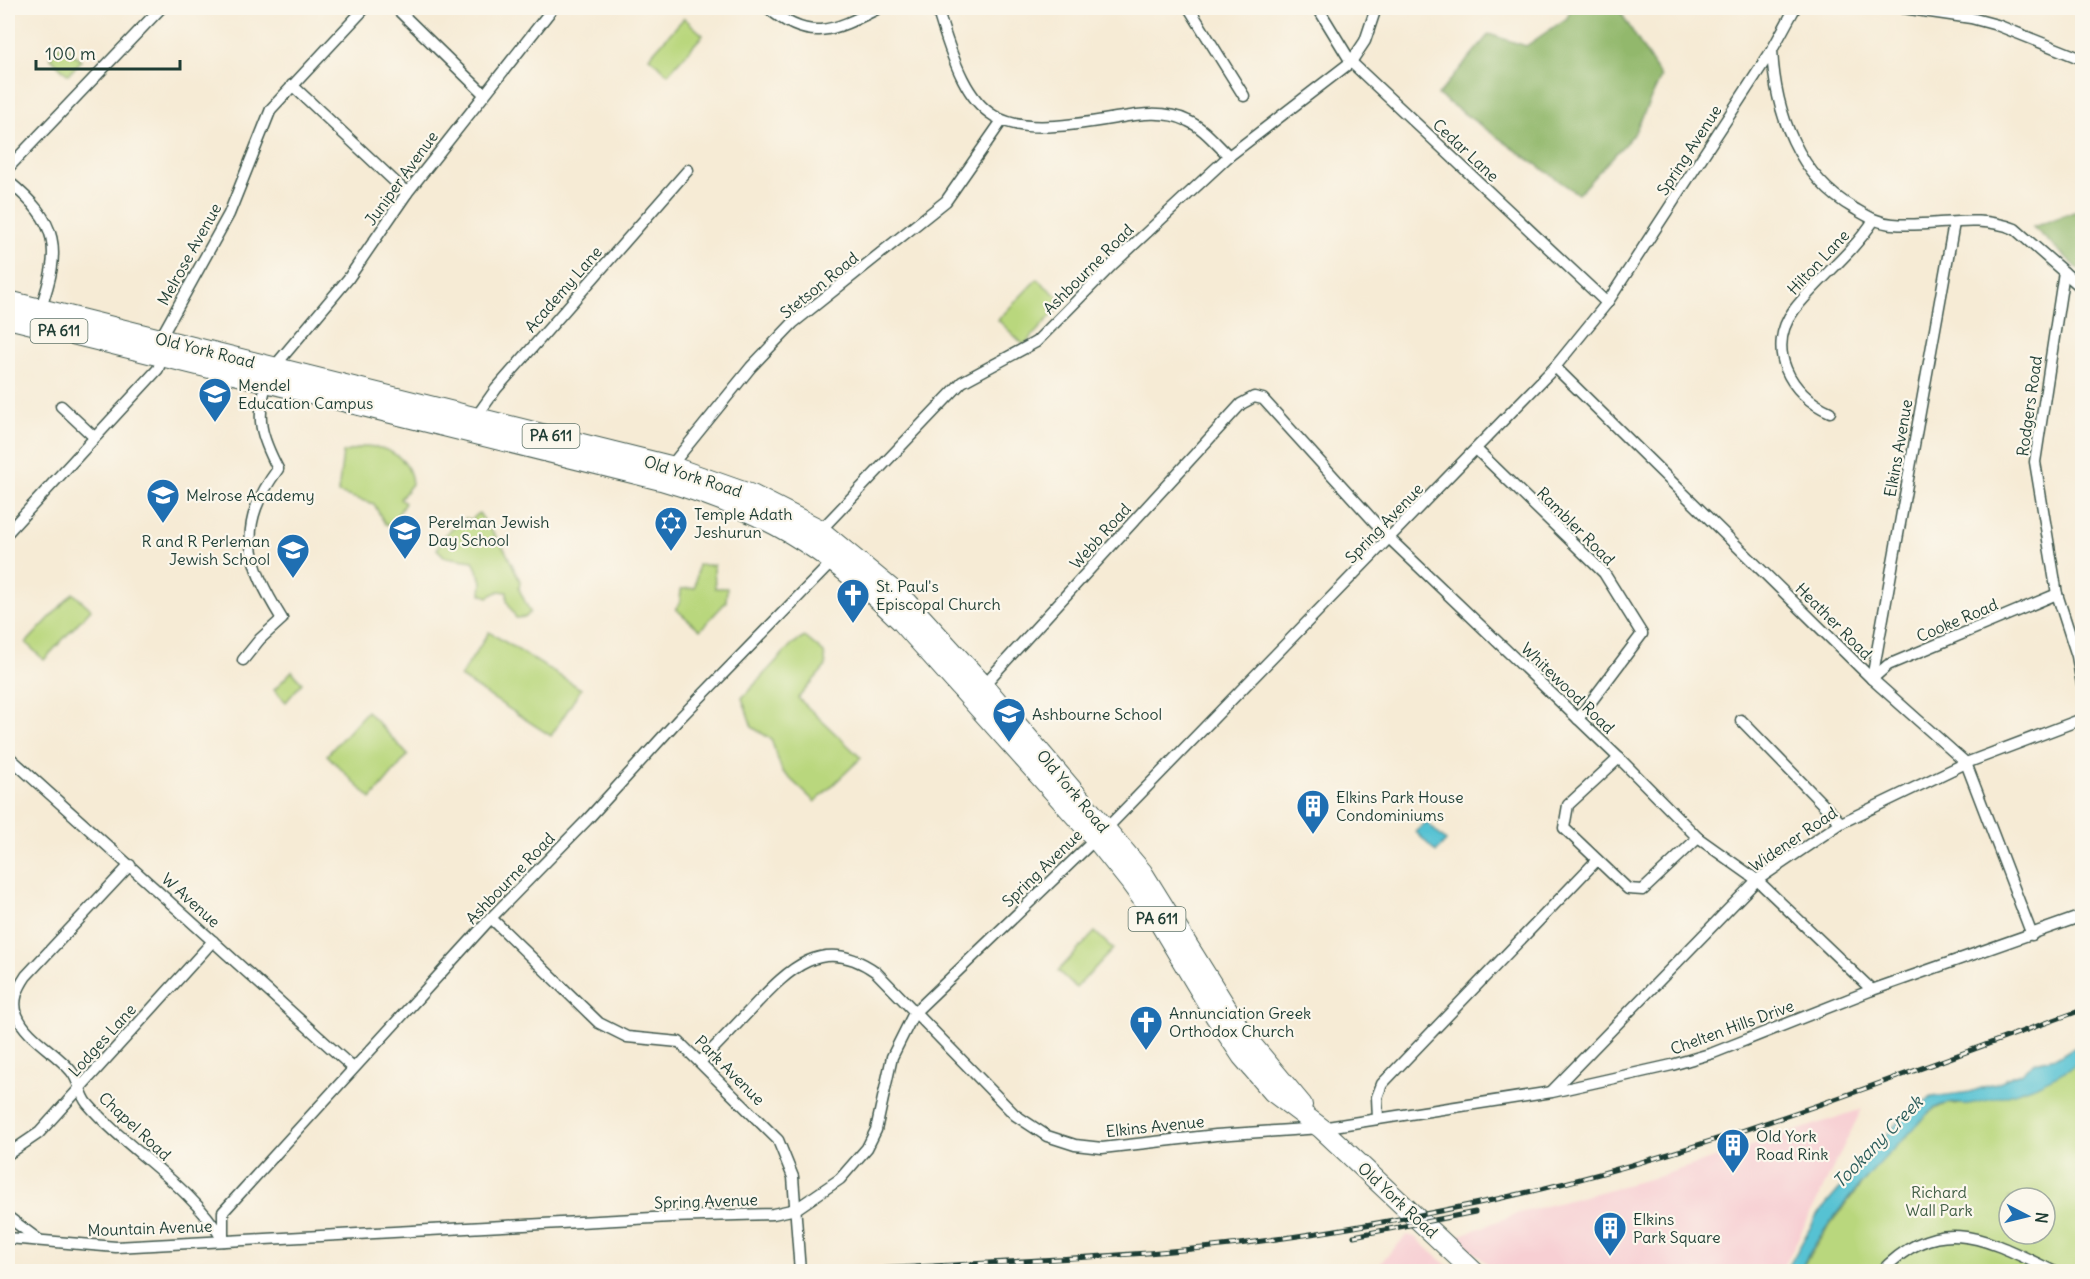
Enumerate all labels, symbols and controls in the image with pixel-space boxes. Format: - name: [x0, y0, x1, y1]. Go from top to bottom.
- scale bar: [36, 33, 180, 71]
- text: 100 m: [45, 42, 96, 65]
- street label: Spring Avenue: [1652, 101, 1726, 199]
- street label: Cedar Lane: [1429, 114, 1503, 186]
- street label: Juniper Avenue: [360, 127, 442, 229]
- street label: Melrose Avenue: [153, 199, 225, 309]
- street label: Ashbourne Road: [1039, 220, 1137, 318]
- street label: Hilton Lane: [1783, 225, 1853, 299]
- street label: Academy Lane: [520, 242, 606, 336]
- street label: Stetson Road: [776, 247, 862, 323]
- road number: PA 611: [31, 319, 88, 343]
- street label: Old York Road: [153, 328, 257, 372]
- street label: Rodgers Road: [2012, 355, 2046, 457]
- place label: Mendel Education Campus: [238, 375, 373, 413]
- school or university icon: Mendel Education Campus: [197, 376, 233, 423]
- street label: Elkins Avenue: [1880, 398, 1916, 498]
- road number: PA 611: [522, 424, 580, 448]
- street label: Old York Road: [641, 451, 745, 501]
- school or university icon: Melrose Academy: [145, 477, 181, 524]
- street label: Spring Avenue: [1341, 479, 1427, 567]
- street label: Rambler Road: [1533, 483, 1619, 569]
- place label: Melrose Academy: [186, 485, 315, 505]
- street label: Webb Road: [1065, 499, 1135, 573]
- place label: Temple Adath Jeshurun: [694, 504, 792, 542]
- synagogue icon: Temple Adath Jeshurun: [653, 505, 689, 552]
- place label: Perelman Jewish Day School: [428, 512, 550, 550]
- school or university icon: Perelman Jewish Day School: [387, 513, 423, 560]
- place label: R and R Perleman Jewish School: [142, 531, 270, 569]
- school or university icon: R and R Perleman Jewish School: [275, 532, 311, 579]
- place label: St. Paul's Episcopal Church: [876, 576, 1001, 614]
- church icon: St. Paul's Episcopal Church: [835, 577, 871, 624]
- street label: Heather Road: [1791, 578, 1877, 664]
- street label: Cooke Road: [1913, 594, 2001, 646]
- street label: Whitewood Road: [1517, 638, 1619, 738]
- school or university icon: Ashbourne School: [991, 696, 1027, 743]
- place label: Ashbourne School: [1032, 704, 1162, 724]
- street label: Old York Road: [1033, 746, 1113, 836]
- place label: Elkins Park House Condominiums: [1336, 787, 1464, 825]
- building icon: Elkins Park House Condominiums: [1295, 788, 1331, 835]
- street label: Widener Road: [1745, 802, 1841, 876]
- street label: Spring Avenue: [998, 825, 1086, 911]
- street label: Ashbourne Road: [461, 828, 559, 928]
- street label: W Avenue: [158, 868, 224, 932]
- road number: PA 611: [1128, 907, 1186, 931]
- street label: Chelten Hills Drive: [1667, 995, 1797, 1059]
- street label: Lodges Lane: [64, 999, 140, 1081]
- place label: Annunciation Greek Orthodox Church: [1169, 1003, 1311, 1041]
- church icon: Annunciation Greek Orthodox Church: [1128, 1004, 1164, 1051]
- street label: Park Avenue: [691, 1031, 769, 1109]
- street label: Chapel Road: [95, 1087, 175, 1165]
- water label: Tookany Creek: [1828, 1089, 1929, 1193]
- street label: Elkins Avenue: [1105, 1111, 1205, 1141]
- place label: Old York Road Rink: [1756, 1126, 1829, 1164]
- building icon: Old York Road Rink: [1715, 1127, 1751, 1174]
- street label: Old York Road: [1354, 1158, 1442, 1242]
- park label: Richard Wall Park: [1905, 1182, 1973, 1220]
- north arrow: [1997, 1186, 2057, 1246]
- street label: Spring Avenue: [654, 1189, 758, 1213]
- place label: Elkins Park Square: [1633, 1209, 1721, 1247]
- building icon: Elkins Park Square: [1592, 1210, 1628, 1257]
- text: N: [2031, 1211, 2052, 1225]
- street label: Mountain Avenue: [87, 1216, 213, 1240]

